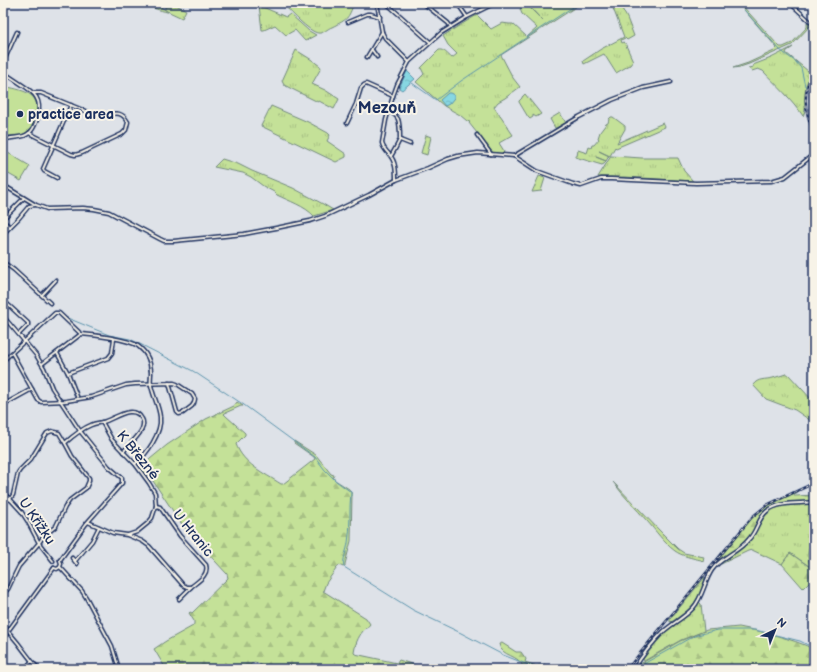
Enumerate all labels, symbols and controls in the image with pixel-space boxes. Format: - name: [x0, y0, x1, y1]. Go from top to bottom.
- district label: Mezouň: [358, 99, 416, 118]
- place label: practice area: [28, 106, 114, 123]
- marker: practice area: [15, 109, 25, 119]
- street label: K Březné: [113, 427, 163, 483]
- street label: U Křížku: [15, 494, 59, 548]
- street label: U Hranic: [169, 506, 217, 560]
- north arrow: [755, 610, 795, 650]
- text: N: [774, 615, 789, 631]

